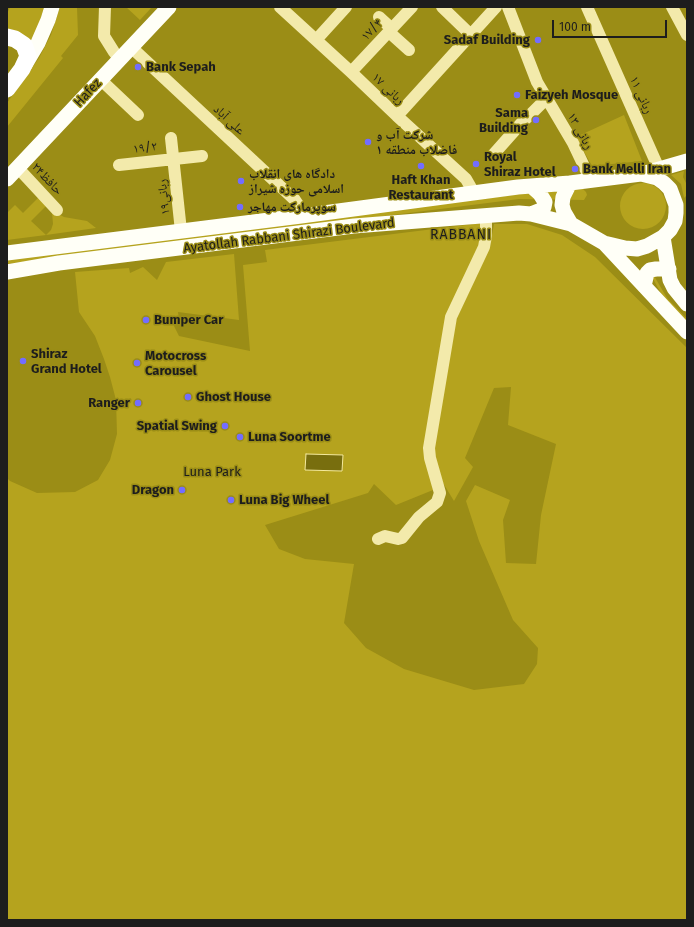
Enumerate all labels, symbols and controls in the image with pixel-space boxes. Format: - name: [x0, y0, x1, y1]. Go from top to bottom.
- scale bar: [554, 12, 669, 38]
- street label: ۱۷/۴: [358, 16, 386, 44]
- text: 100 m: [559, 20, 591, 34]
- place label: Sadaf Building: [444, 32, 530, 48]
- marker: Sadaf Building: [533, 35, 543, 45]
- place label: Bank Sepah: [146, 59, 216, 75]
- marker: Bank Sepah: [133, 62, 143, 72]
- street label: ربانی ۱۷: [368, 70, 408, 108]
- street label: ربانی ۱۱: [626, 74, 656, 116]
- street label: Hafez: [71, 76, 105, 110]
- place label: Faizyeh Mosque: [525, 87, 618, 103]
- marker: Faizyeh Mosque: [512, 90, 522, 100]
- street label: علی آباد: [210, 102, 248, 138]
- place label: Sama Building: [479, 105, 528, 136]
- street label: ربانی ۱۳: [564, 110, 596, 152]
- marker: Sama Building: [531, 115, 541, 125]
- place label: شرکت آب و فاضلاب منطقه ۱: [376, 127, 457, 158]
- marker: شرکت آب و فاضلاب منطقه ۱: [363, 137, 373, 147]
- street label: ۱۹/۲: [132, 139, 158, 157]
- place label: Royal Shiraz Hotel: [484, 149, 556, 180]
- marker: Royal Shiraz Hotel: [471, 159, 481, 169]
- street label: حافظ۲۴: [28, 160, 66, 198]
- marker: Haft Khan Restaurant: [416, 161, 426, 171]
- place label: Bank Melli Iran: [583, 161, 671, 177]
- marker: Bank Melli Iran: [570, 164, 580, 174]
- place label: دادگاه های انقلاب اسلامی حوزه شیراز: [249, 166, 344, 197]
- place label: Haft Khan Restaurant: [388, 172, 454, 203]
- marker: دادگاه های انقلاب اسلامی حوزه شیراز: [236, 176, 246, 186]
- street label: ربانی۱۹: [154, 178, 174, 216]
- place label: سوپرمارکت مهاجر: [248, 199, 336, 215]
- marker: سوپرمارکت مهاجر: [235, 202, 245, 212]
- street label: Ayatollah Rabbani Shirazi Boulevard: [182, 215, 396, 257]
- district label: RABBANI: [430, 227, 492, 243]
- place label: Bumper Car: [154, 312, 223, 328]
- marker: Bumper Car: [141, 315, 151, 325]
- place label: Shiraz Grand Hotel: [31, 346, 102, 377]
- place label: Motocross Carousel: [145, 348, 206, 379]
- marker: Shiraz Grand Hotel: [18, 356, 28, 366]
- marker: Motocross Carousel: [132, 358, 142, 368]
- place label: Ghost House: [196, 389, 271, 405]
- marker: Ghost House: [183, 392, 193, 402]
- place label: Ranger: [88, 395, 130, 411]
- marker: Ranger: [133, 398, 143, 408]
- place label: Spatial Swing: [137, 418, 217, 434]
- marker: Spatial Swing: [220, 421, 230, 431]
- place label: Luna Soortme: [248, 429, 331, 445]
- marker: Luna Soortme: [235, 432, 245, 442]
- park label: Luna Park: [183, 464, 241, 480]
- place label: Dragon: [132, 482, 174, 498]
- marker: Dragon: [177, 485, 187, 495]
- place label: Luna Big Wheel: [239, 492, 329, 508]
- marker: Luna Big Wheel: [226, 495, 236, 505]

